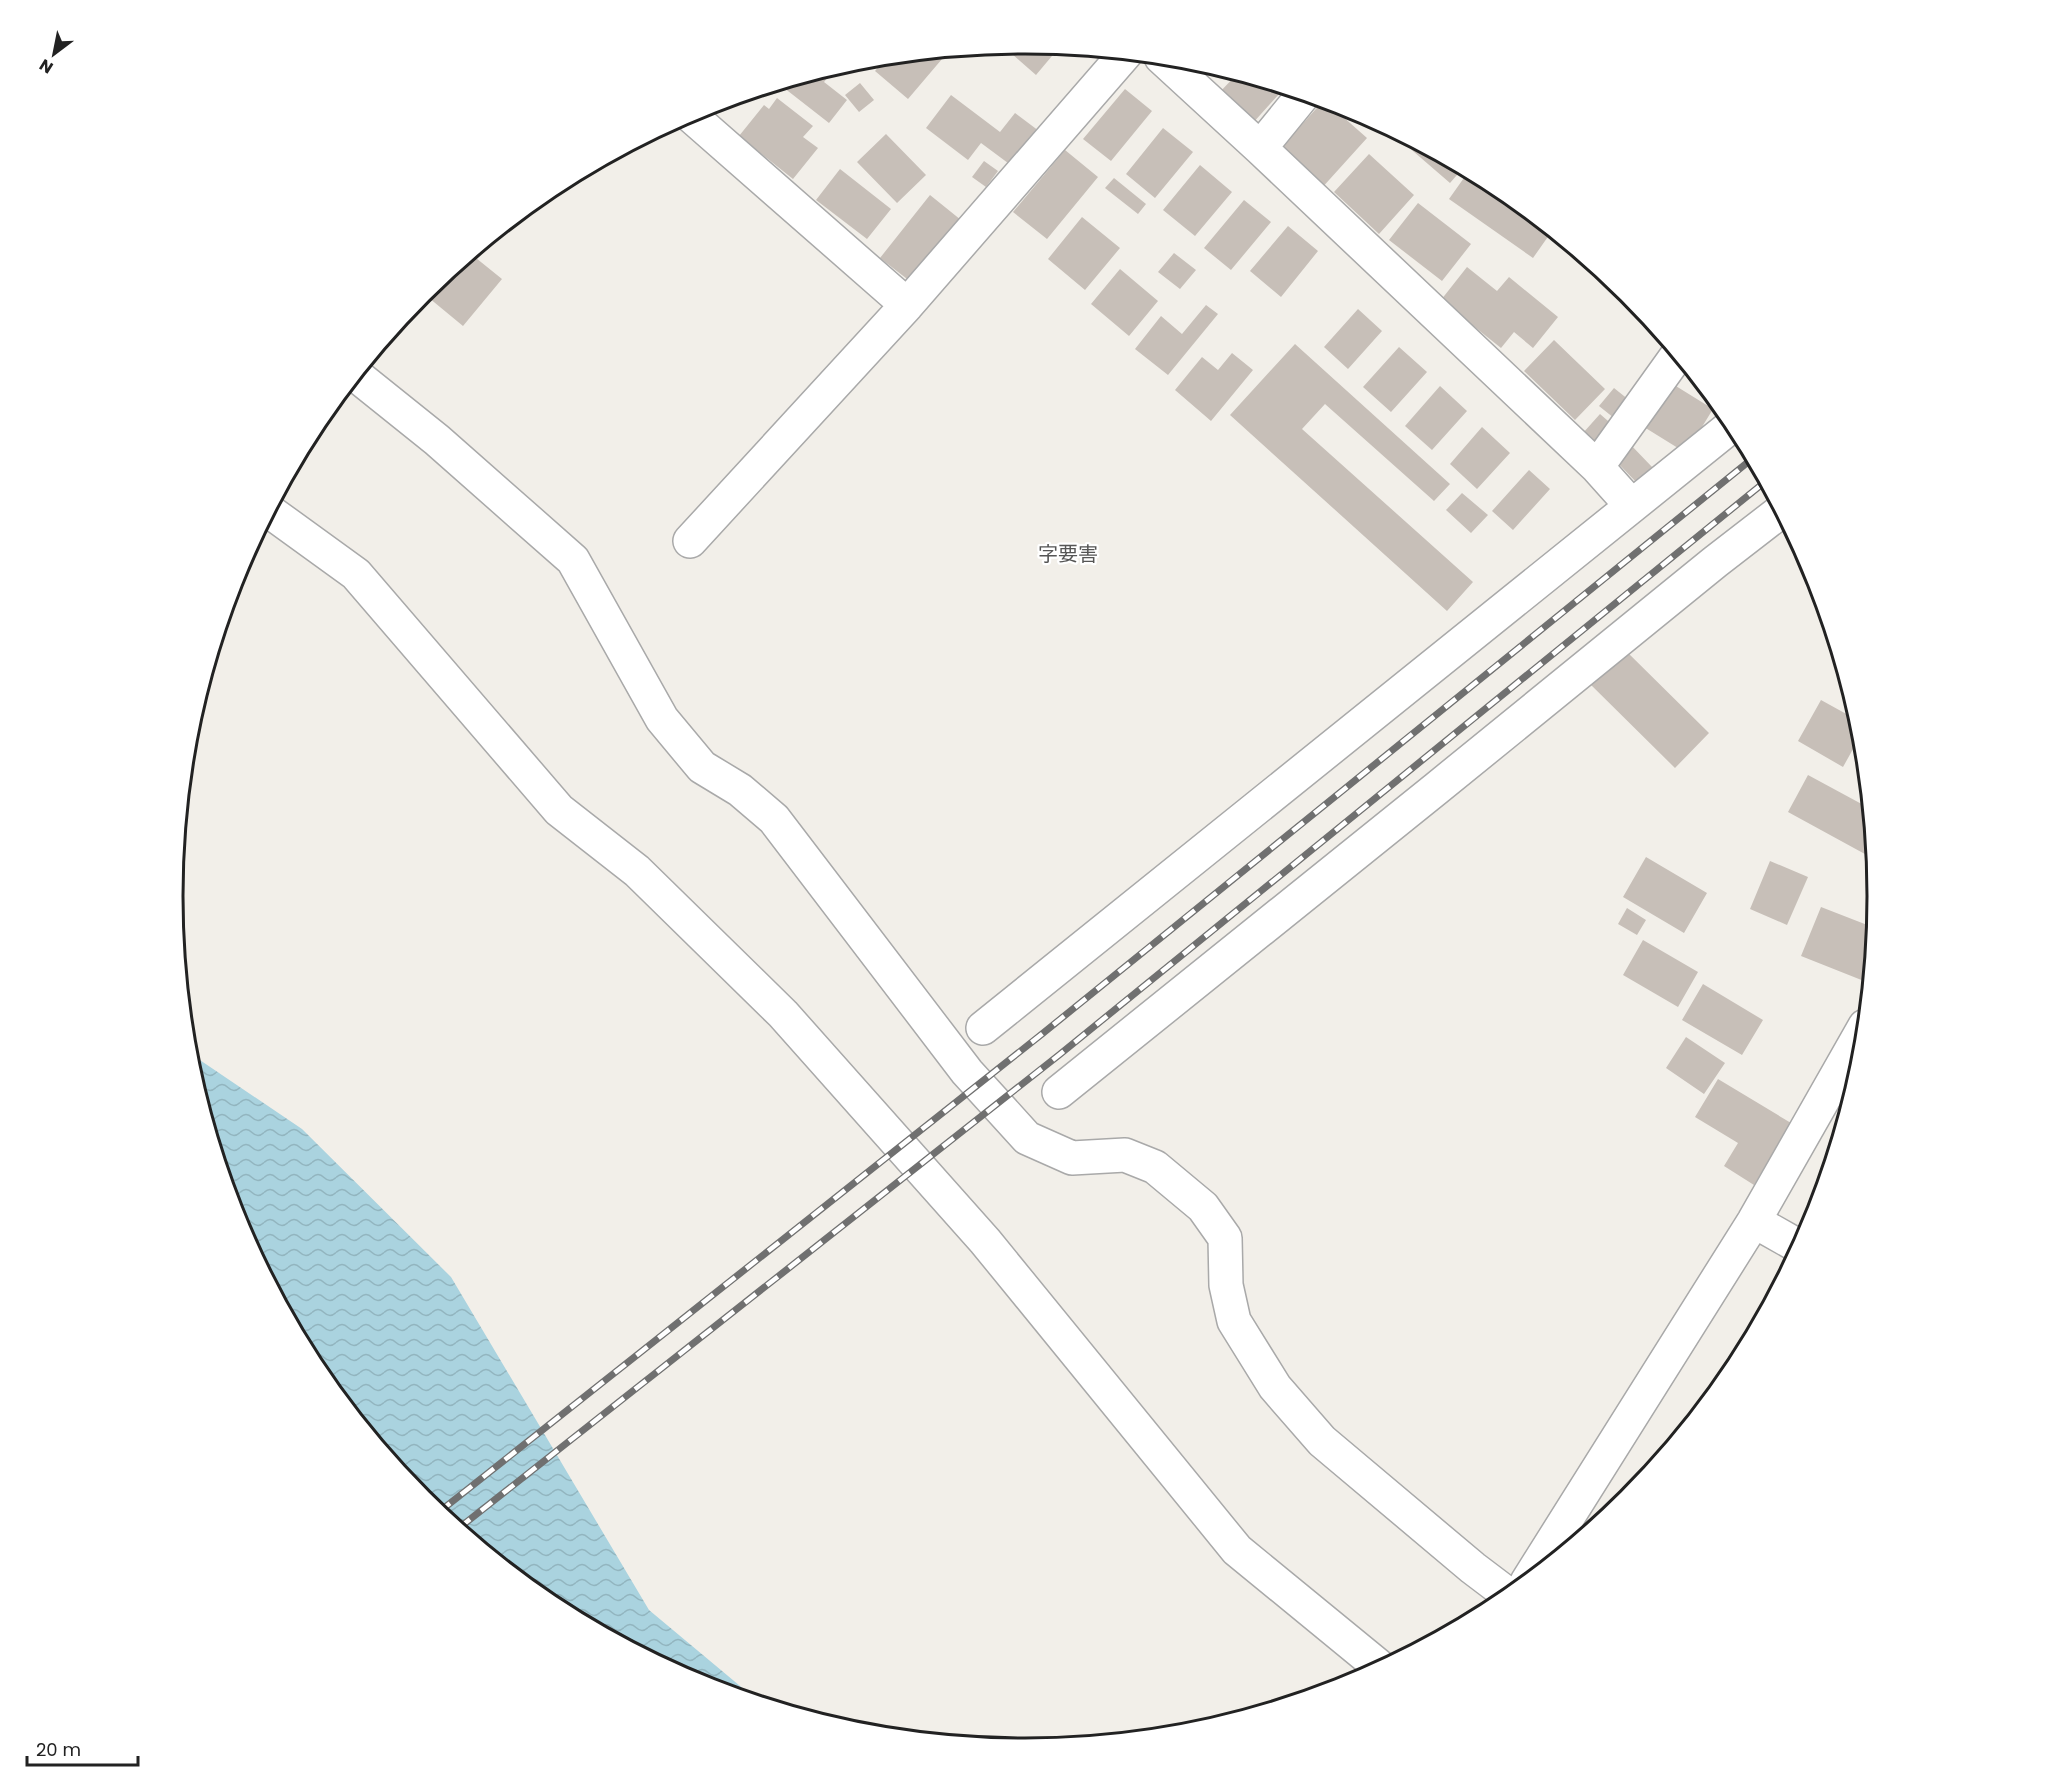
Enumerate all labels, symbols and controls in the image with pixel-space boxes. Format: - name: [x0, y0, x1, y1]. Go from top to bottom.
- north arrow: [24, 24, 84, 84]
- text: N: [35, 53, 58, 79]
- district label: 字要害: [1038, 540, 1098, 568]
- scale bar: [27, 1729, 138, 1767]
- text: 20 m: [36, 1737, 81, 1762]

